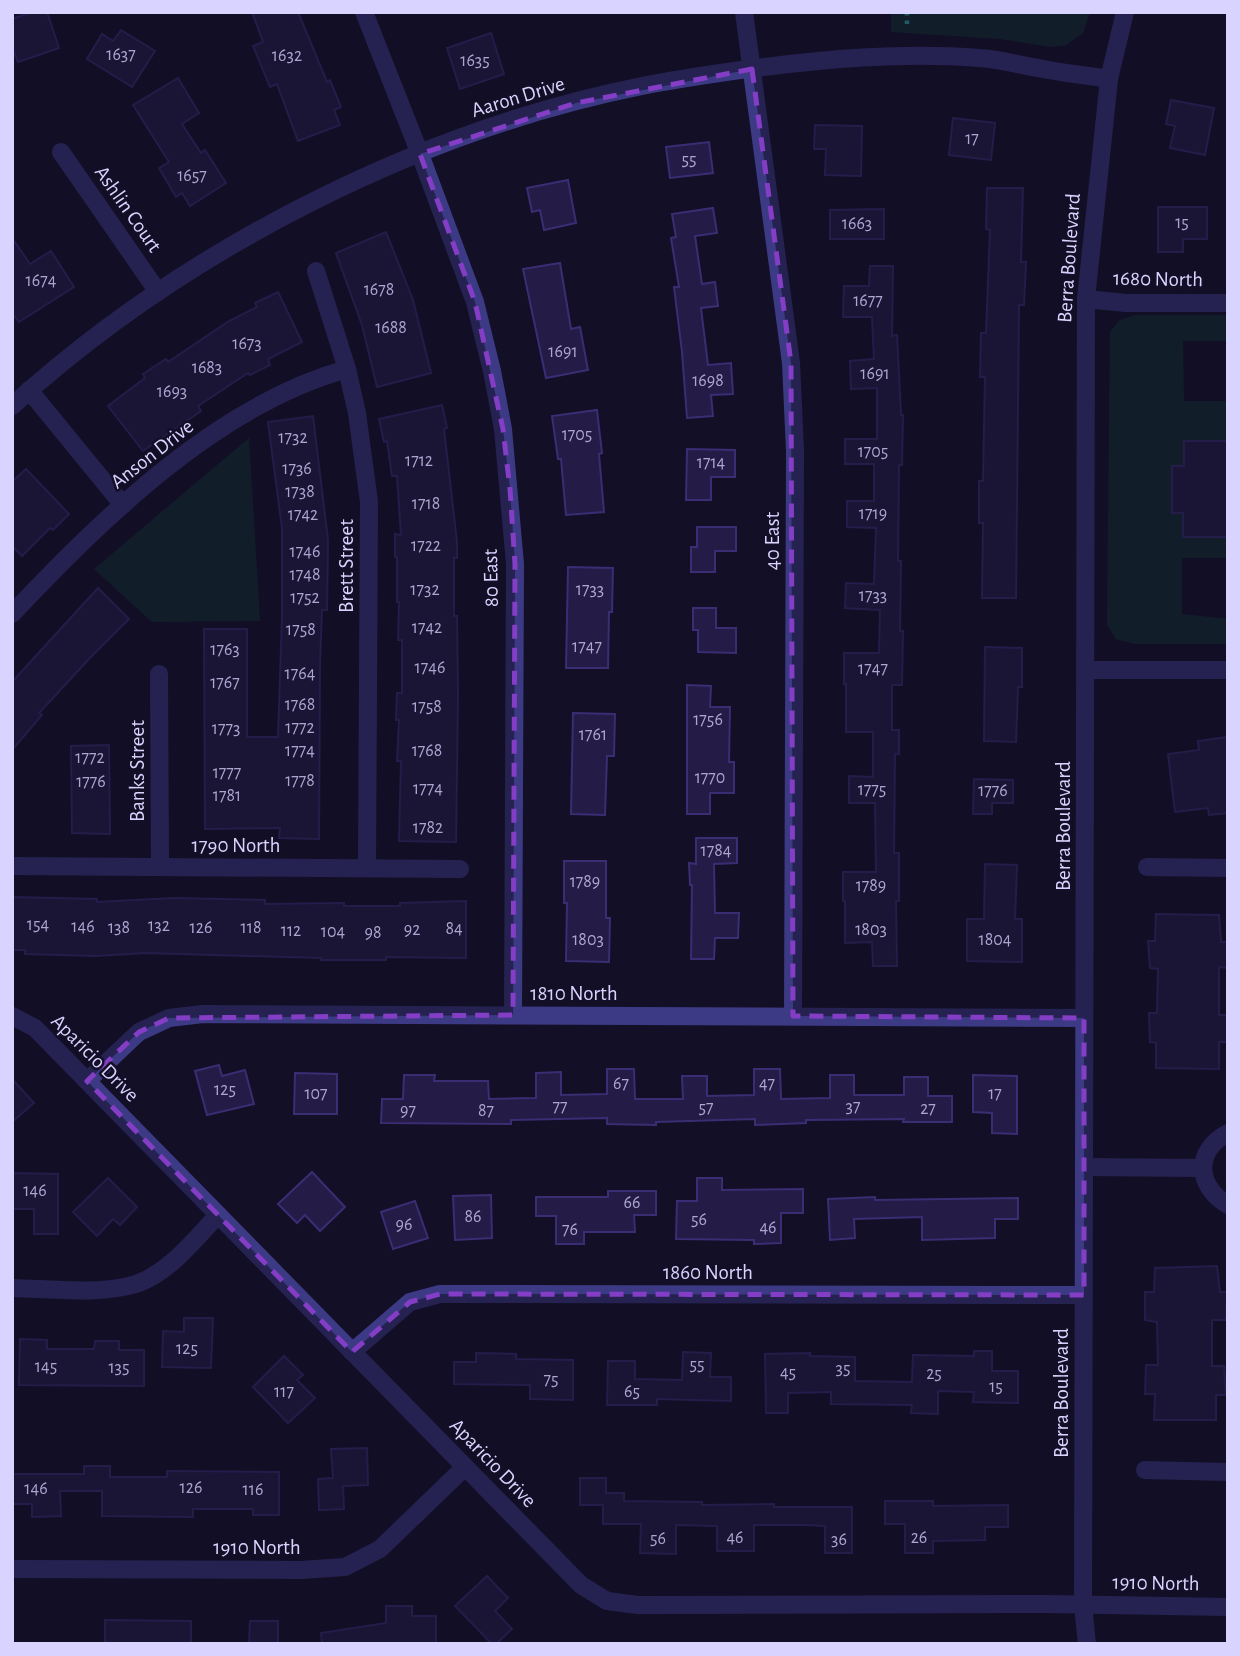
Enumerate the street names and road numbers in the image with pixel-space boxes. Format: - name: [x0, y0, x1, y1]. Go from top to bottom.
- street label: Aaron Drive: [469, 73, 567, 121]
- street label: Ashlin Court: [91, 162, 166, 256]
- street label: Berra Boulevard: [1054, 192, 1084, 324]
- street label: 1680 North: [1113, 268, 1203, 290]
- street label: Anson Drive: [107, 415, 197, 493]
- street label: 40 East: [762, 511, 783, 570]
- street label: Brett Street: [336, 519, 357, 613]
- street label: 80 East: [480, 548, 502, 607]
- street label: Banks Street: [127, 720, 148, 822]
- street label: Berra Boulevard: [1053, 761, 1074, 891]
- street label: 1790 North: [192, 835, 280, 856]
- street label: 1810 North: [530, 983, 618, 1004]
- street label: Aparicio Drive: [47, 1010, 143, 1106]
- street label: 1860 North: [663, 1262, 753, 1283]
- street label: Berra Boulevard: [1051, 1328, 1072, 1458]
- street label: Aparicio Drive: [446, 1415, 540, 1511]
- street label: 1910 North: [213, 1537, 301, 1558]
- street label: 1910 North: [1112, 1572, 1200, 1594]

